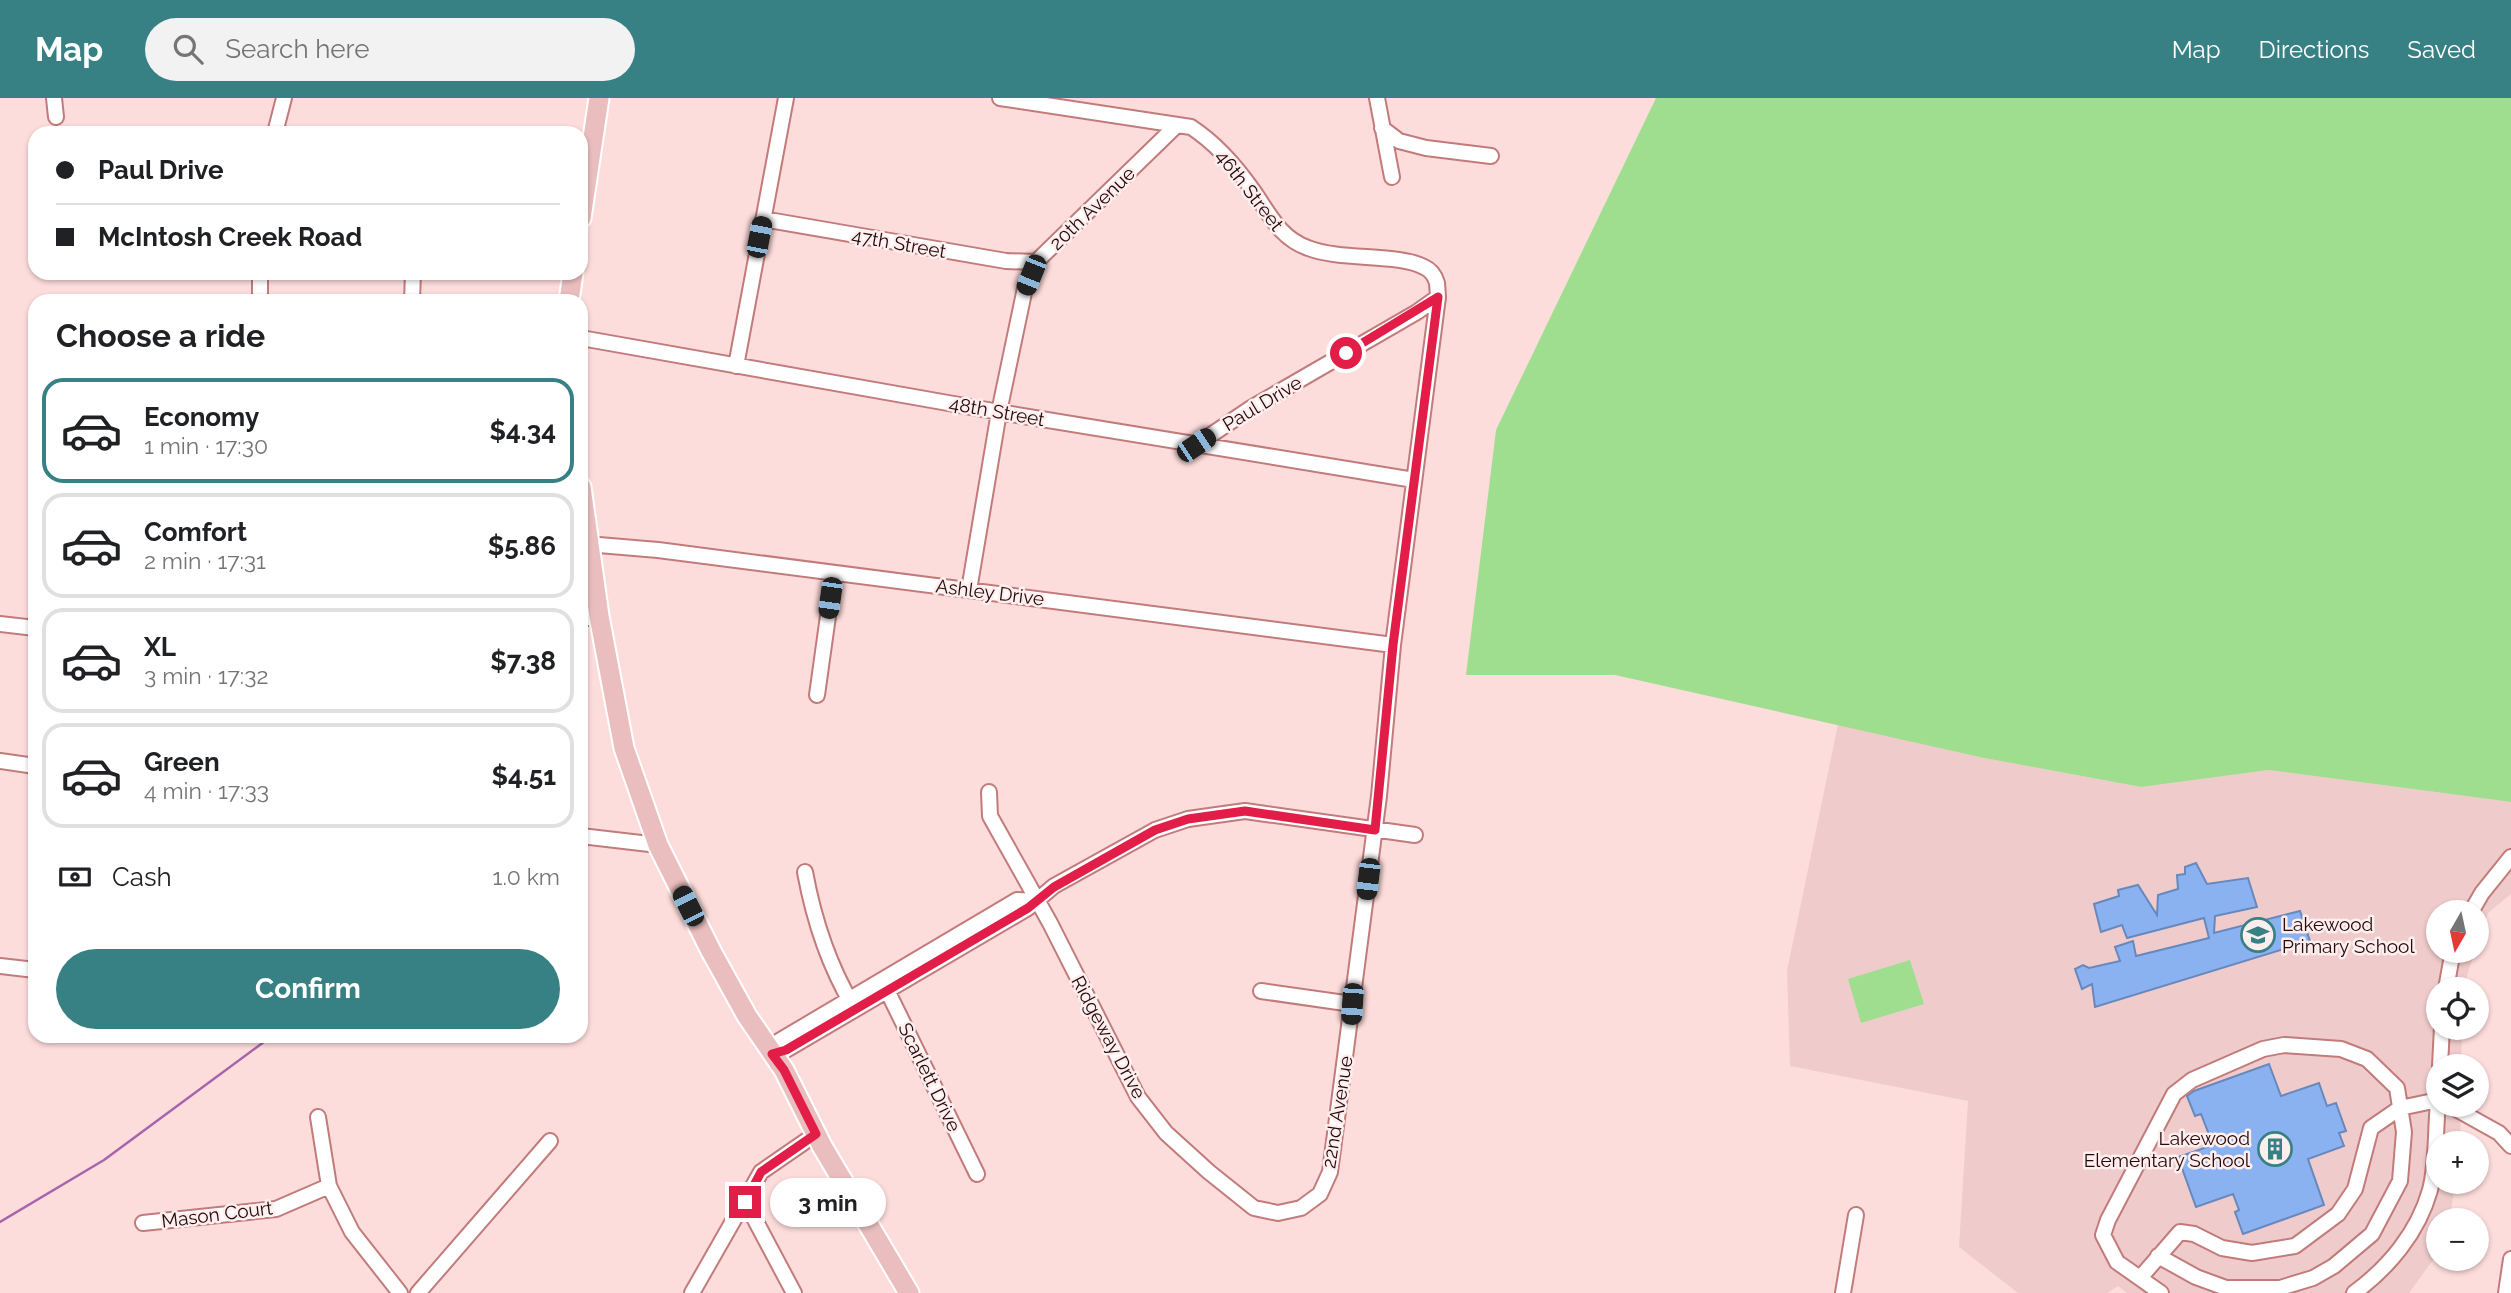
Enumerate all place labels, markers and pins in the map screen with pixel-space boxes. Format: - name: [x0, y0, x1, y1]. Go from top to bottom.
- place label: Lakewood Primary School: [2282, 913, 2415, 957]
- school or university icon: Lakewood Primary School: [2239, 916, 2277, 954]
- place label: Lakewood Elementary School: [2084, 1127, 2251, 1171]
- building icon: Lakewood Elementary School: [2256, 1130, 2294, 1168]

